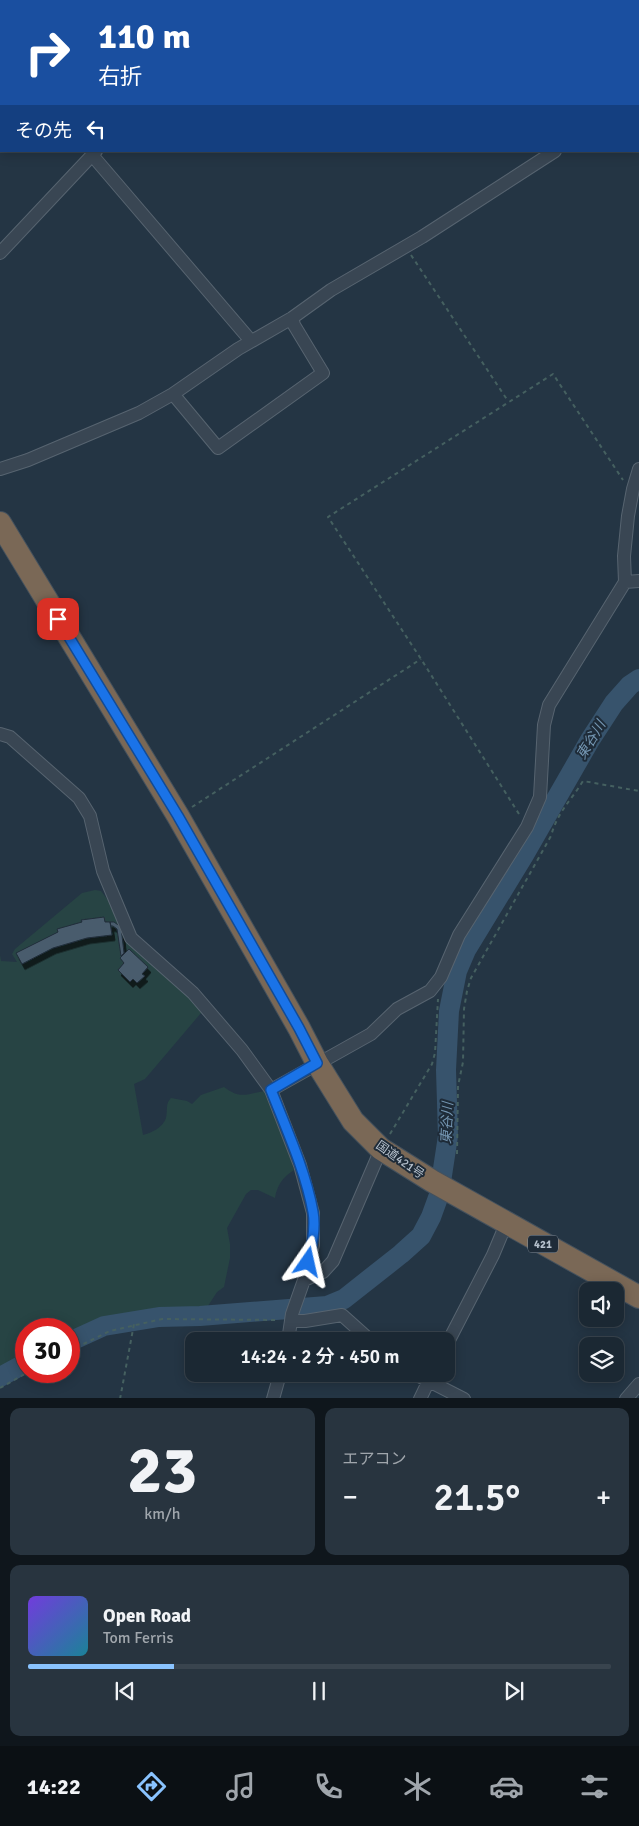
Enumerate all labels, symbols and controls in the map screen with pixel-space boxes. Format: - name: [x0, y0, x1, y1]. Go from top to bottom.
- text: 110 m: [98, 15, 191, 58]
- icon: right: [15, 20, 80, 85]
- text: 右折: [98, 63, 142, 90]
- icon: left: [82, 115, 110, 143]
- text: その先: [15, 119, 72, 143]
- pin: [37, 598, 79, 640]
- icon: arrive: [44, 605, 72, 633]
- water label: 東谷川: [573, 716, 610, 762]
- water label: 東谷川: [437, 1100, 457, 1144]
- street label: 国道421号: [373, 1138, 427, 1182]
- position arrow: [281, 1235, 333, 1287]
- road number: 421: [528, 1236, 558, 1252]
- map controls: [579, 1282, 624, 1382]
- button: sound: [579, 1282, 624, 1327]
- speed limit sign: 30: [15, 1318, 80, 1383]
- button: layers: [579, 1337, 624, 1382]
- text: 14:24 · 2 分 · 450 m: [241, 1345, 399, 1369]
- text: 23: [127, 1431, 197, 1511]
- text: エアコン: [343, 1449, 407, 1469]
- text: 21.5°: [433, 1474, 520, 1521]
- text: −: [343, 1480, 358, 1514]
- text: +: [596, 1480, 611, 1514]
- text: km/h: [144, 1504, 180, 1524]
- text: Open Road: [103, 1604, 191, 1628]
- text: Tom Ferris: [103, 1628, 173, 1648]
- icon: previous: [111, 1677, 139, 1705]
- icon: pause: [305, 1677, 333, 1705]
- icon: next: [500, 1677, 528, 1705]
- icon: directions: [134, 1769, 169, 1804]
- icon: music: [223, 1769, 258, 1804]
- icon: phone: [311, 1769, 346, 1804]
- icon: climate: [400, 1769, 435, 1804]
- icon: car: [489, 1769, 524, 1804]
- icon: filters: [577, 1769, 612, 1804]
- text: 14:22: [27, 1773, 81, 1800]

